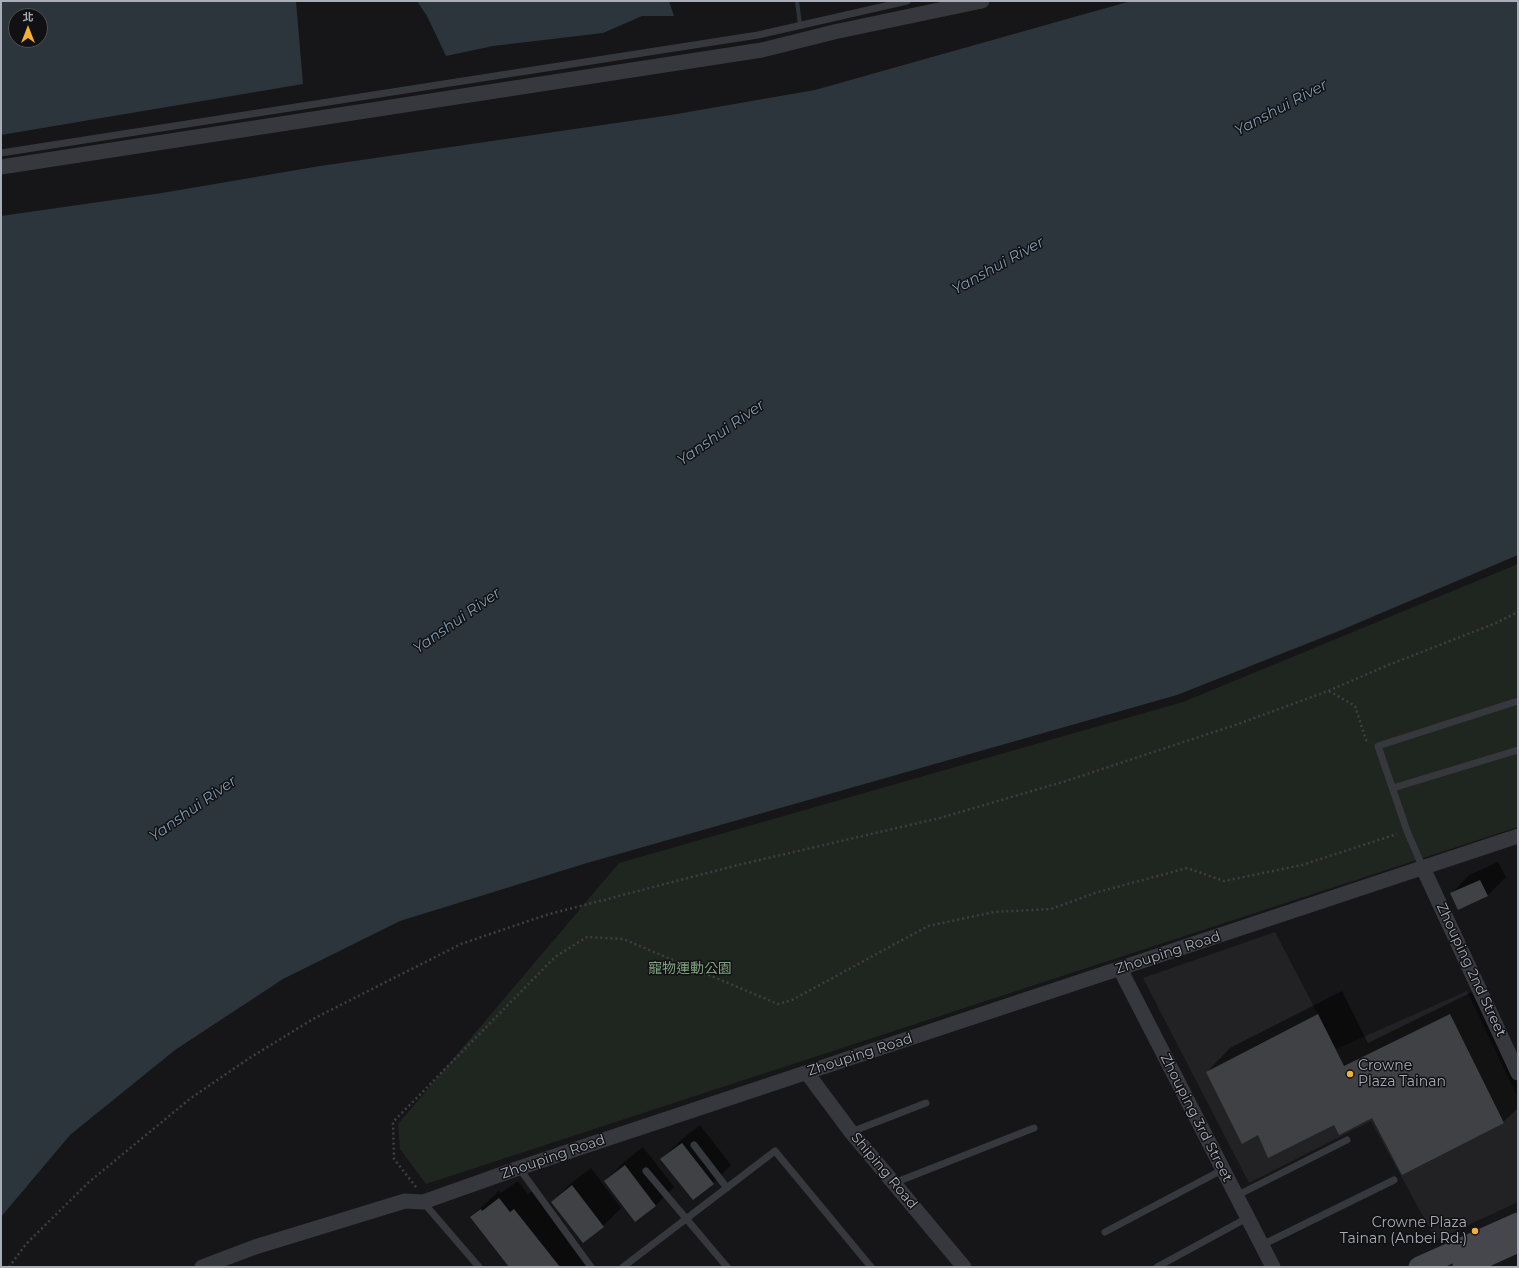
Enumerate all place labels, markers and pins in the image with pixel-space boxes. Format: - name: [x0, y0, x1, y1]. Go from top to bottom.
- place label: Crowne Plaza Tainan: [1358, 1058, 1446, 1090]
- marker: Crowne Plaza Tainan: [1345, 1069, 1355, 1079]
- place label: Crowne Plaza Tainan (Anbei Rd.): [1340, 1215, 1467, 1248]
- marker: Crowne Plaza Tainan (Anbei Rd.): [1470, 1226, 1480, 1236]

